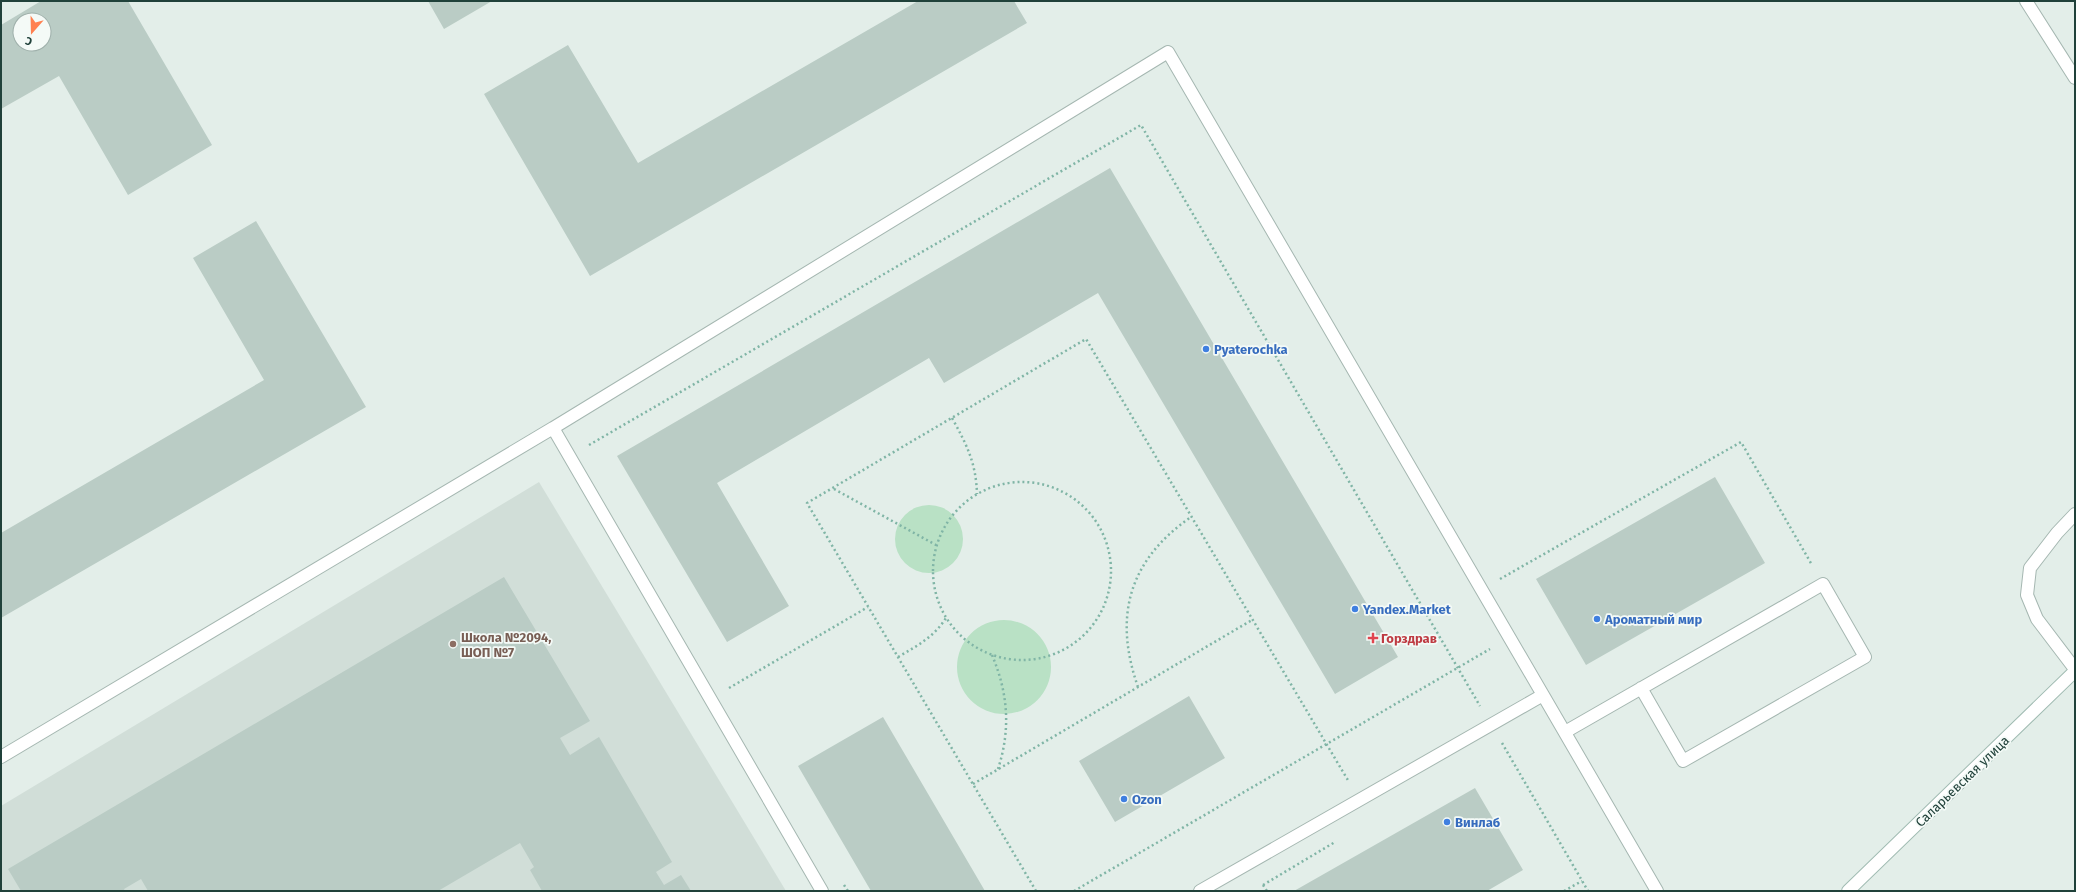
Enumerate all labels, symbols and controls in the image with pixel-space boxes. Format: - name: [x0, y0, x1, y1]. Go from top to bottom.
- north arrow: [12, 12, 52, 52]
- text: С: [23, 34, 34, 48]
- place label: Pyaterochka: [1214, 342, 1288, 357]
- marker: Pyaterochka: [1201, 344, 1211, 354]
- place label: Yandex.Market: [1362, 602, 1452, 617]
- marker: Yandex.Market: [1350, 604, 1360, 614]
- place label: Ароматный мир: [1604, 612, 1702, 627]
- marker: Ароматный мир: [1592, 614, 1602, 624]
- place label: Школа №2094, ШОП №7: [461, 630, 551, 660]
- place label: Горздрав: [1381, 631, 1437, 646]
- marker: Горздрав: [1368, 633, 1378, 643]
- marker: Школа №2094, ШОП №7: [448, 639, 458, 649]
- street label: Саларьевская улица: [1912, 733, 2012, 830]
- place label: Ozon: [1132, 792, 1162, 807]
- marker: Ozon: [1119, 794, 1129, 804]
- place label: Винлаб: [1455, 815, 1501, 830]
- marker: Винлаб: [1442, 817, 1452, 827]

